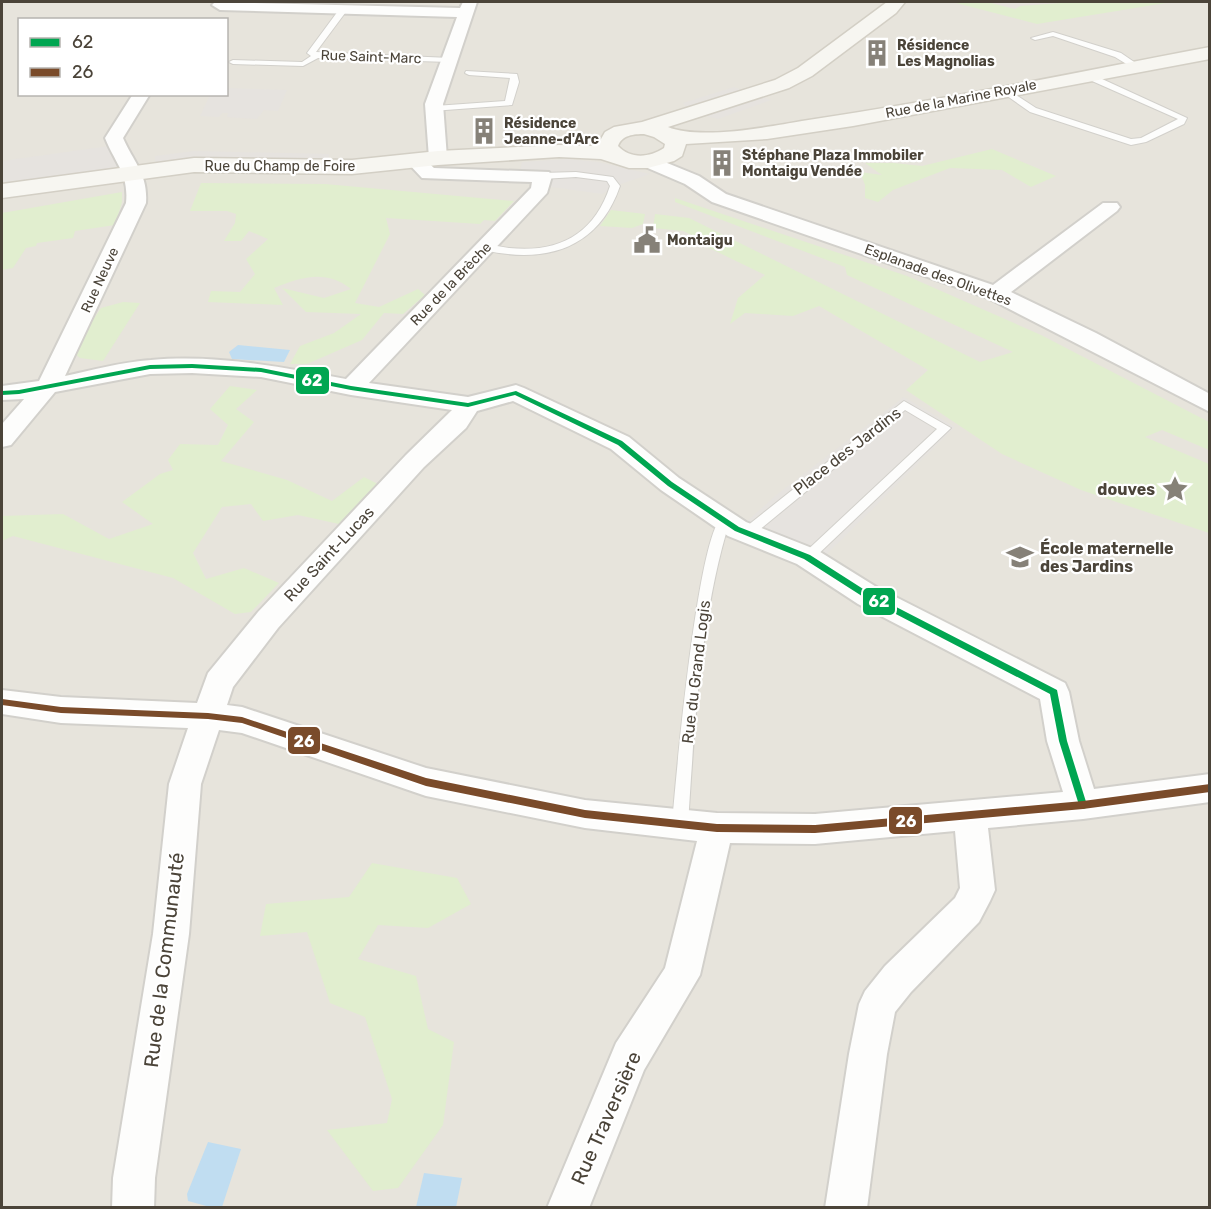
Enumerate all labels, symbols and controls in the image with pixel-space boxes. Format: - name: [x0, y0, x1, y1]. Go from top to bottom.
- legend: [18, 18, 228, 96]
- text: 62: [72, 31, 93, 53]
- place label: Résidence Les Magnolias: [897, 37, 995, 70]
- building icon: Résidence Les Magnolias: [862, 38, 892, 68]
- street label: Rue Saint-Marc: [320, 47, 422, 67]
- text: 26: [72, 61, 94, 83]
- street label: Rue de la Marine Royale: [884, 76, 1038, 122]
- place label: Résidence Jeanne-d'Arc: [504, 115, 599, 148]
- building icon: Résidence Jeanne-d'Arc: [469, 116, 499, 146]
- place label: Stéphane Plaza Immobiler Montaigu Vendée: [742, 147, 924, 180]
- building icon: Stéphane Plaza Immobiler Montaigu Vendée: [707, 148, 737, 178]
- street label: Rue du Champ de Foire: [205, 158, 356, 175]
- public building icon: Montaigu: [632, 225, 662, 255]
- place label: Montaigu: [667, 232, 733, 249]
- street label: Rue de la Brèche: [407, 239, 495, 329]
- street label: Esplanade des Olivettes: [862, 240, 1014, 310]
- street label: Rue Neuve: [77, 244, 123, 315]
- line badge: 62: [295, 366, 330, 395]
- text: 62: [302, 371, 322, 390]
- street label: Place des Jardins: [789, 403, 905, 499]
- place icon: douves: [1160, 474, 1190, 504]
- place label: douves: [1097, 480, 1155, 499]
- street label: Rue Saint-Lucas: [280, 502, 378, 606]
- place label: École maternelle des Jardins: [1040, 538, 1174, 576]
- school or university icon: École maternelle des Jardins: [1005, 542, 1035, 572]
- line badge: 62: [862, 587, 896, 616]
- text: 62: [869, 592, 889, 611]
- street label: Rue du Grand Logis: [678, 599, 714, 745]
- line badge: 26: [287, 726, 321, 755]
- text: 26: [294, 732, 314, 751]
- line badge: 26: [888, 806, 923, 835]
- text: 26: [896, 812, 916, 831]
- street label: Rue de la Communauté: [139, 851, 189, 1069]
- street label: Rue Traversière: [566, 1048, 646, 1188]

